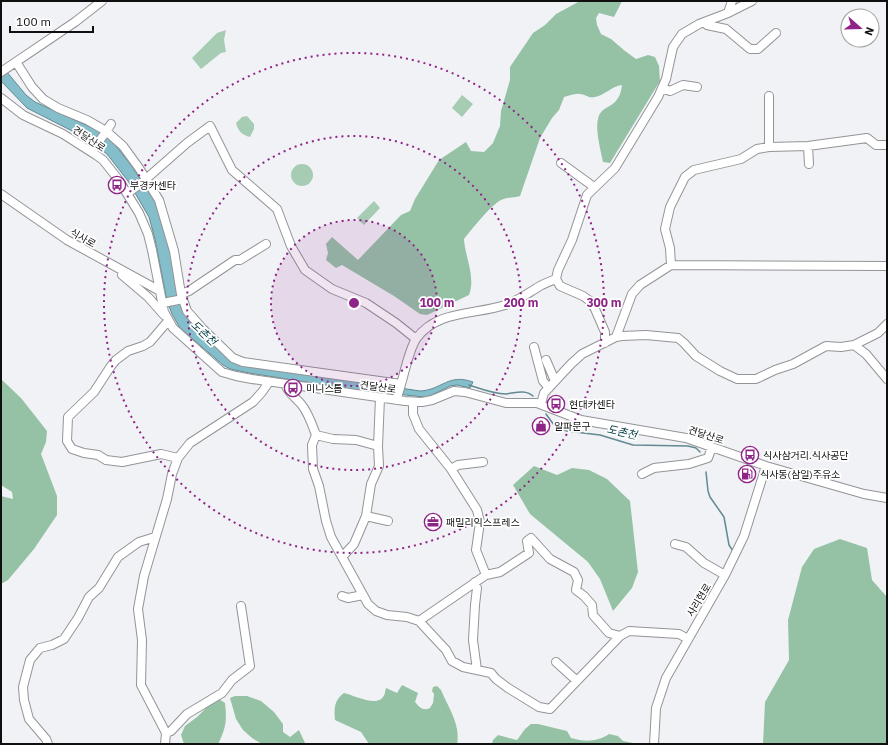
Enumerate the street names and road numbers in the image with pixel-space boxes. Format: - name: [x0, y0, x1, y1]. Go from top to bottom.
- street label: 견달산로: [70, 123, 108, 155]
- street label: 식사로: [68, 225, 98, 251]
- street label: 견달산로: [359, 378, 397, 396]
- street label: 견달산로: [686, 423, 726, 447]
- street label: 사리현로: [684, 581, 714, 619]

